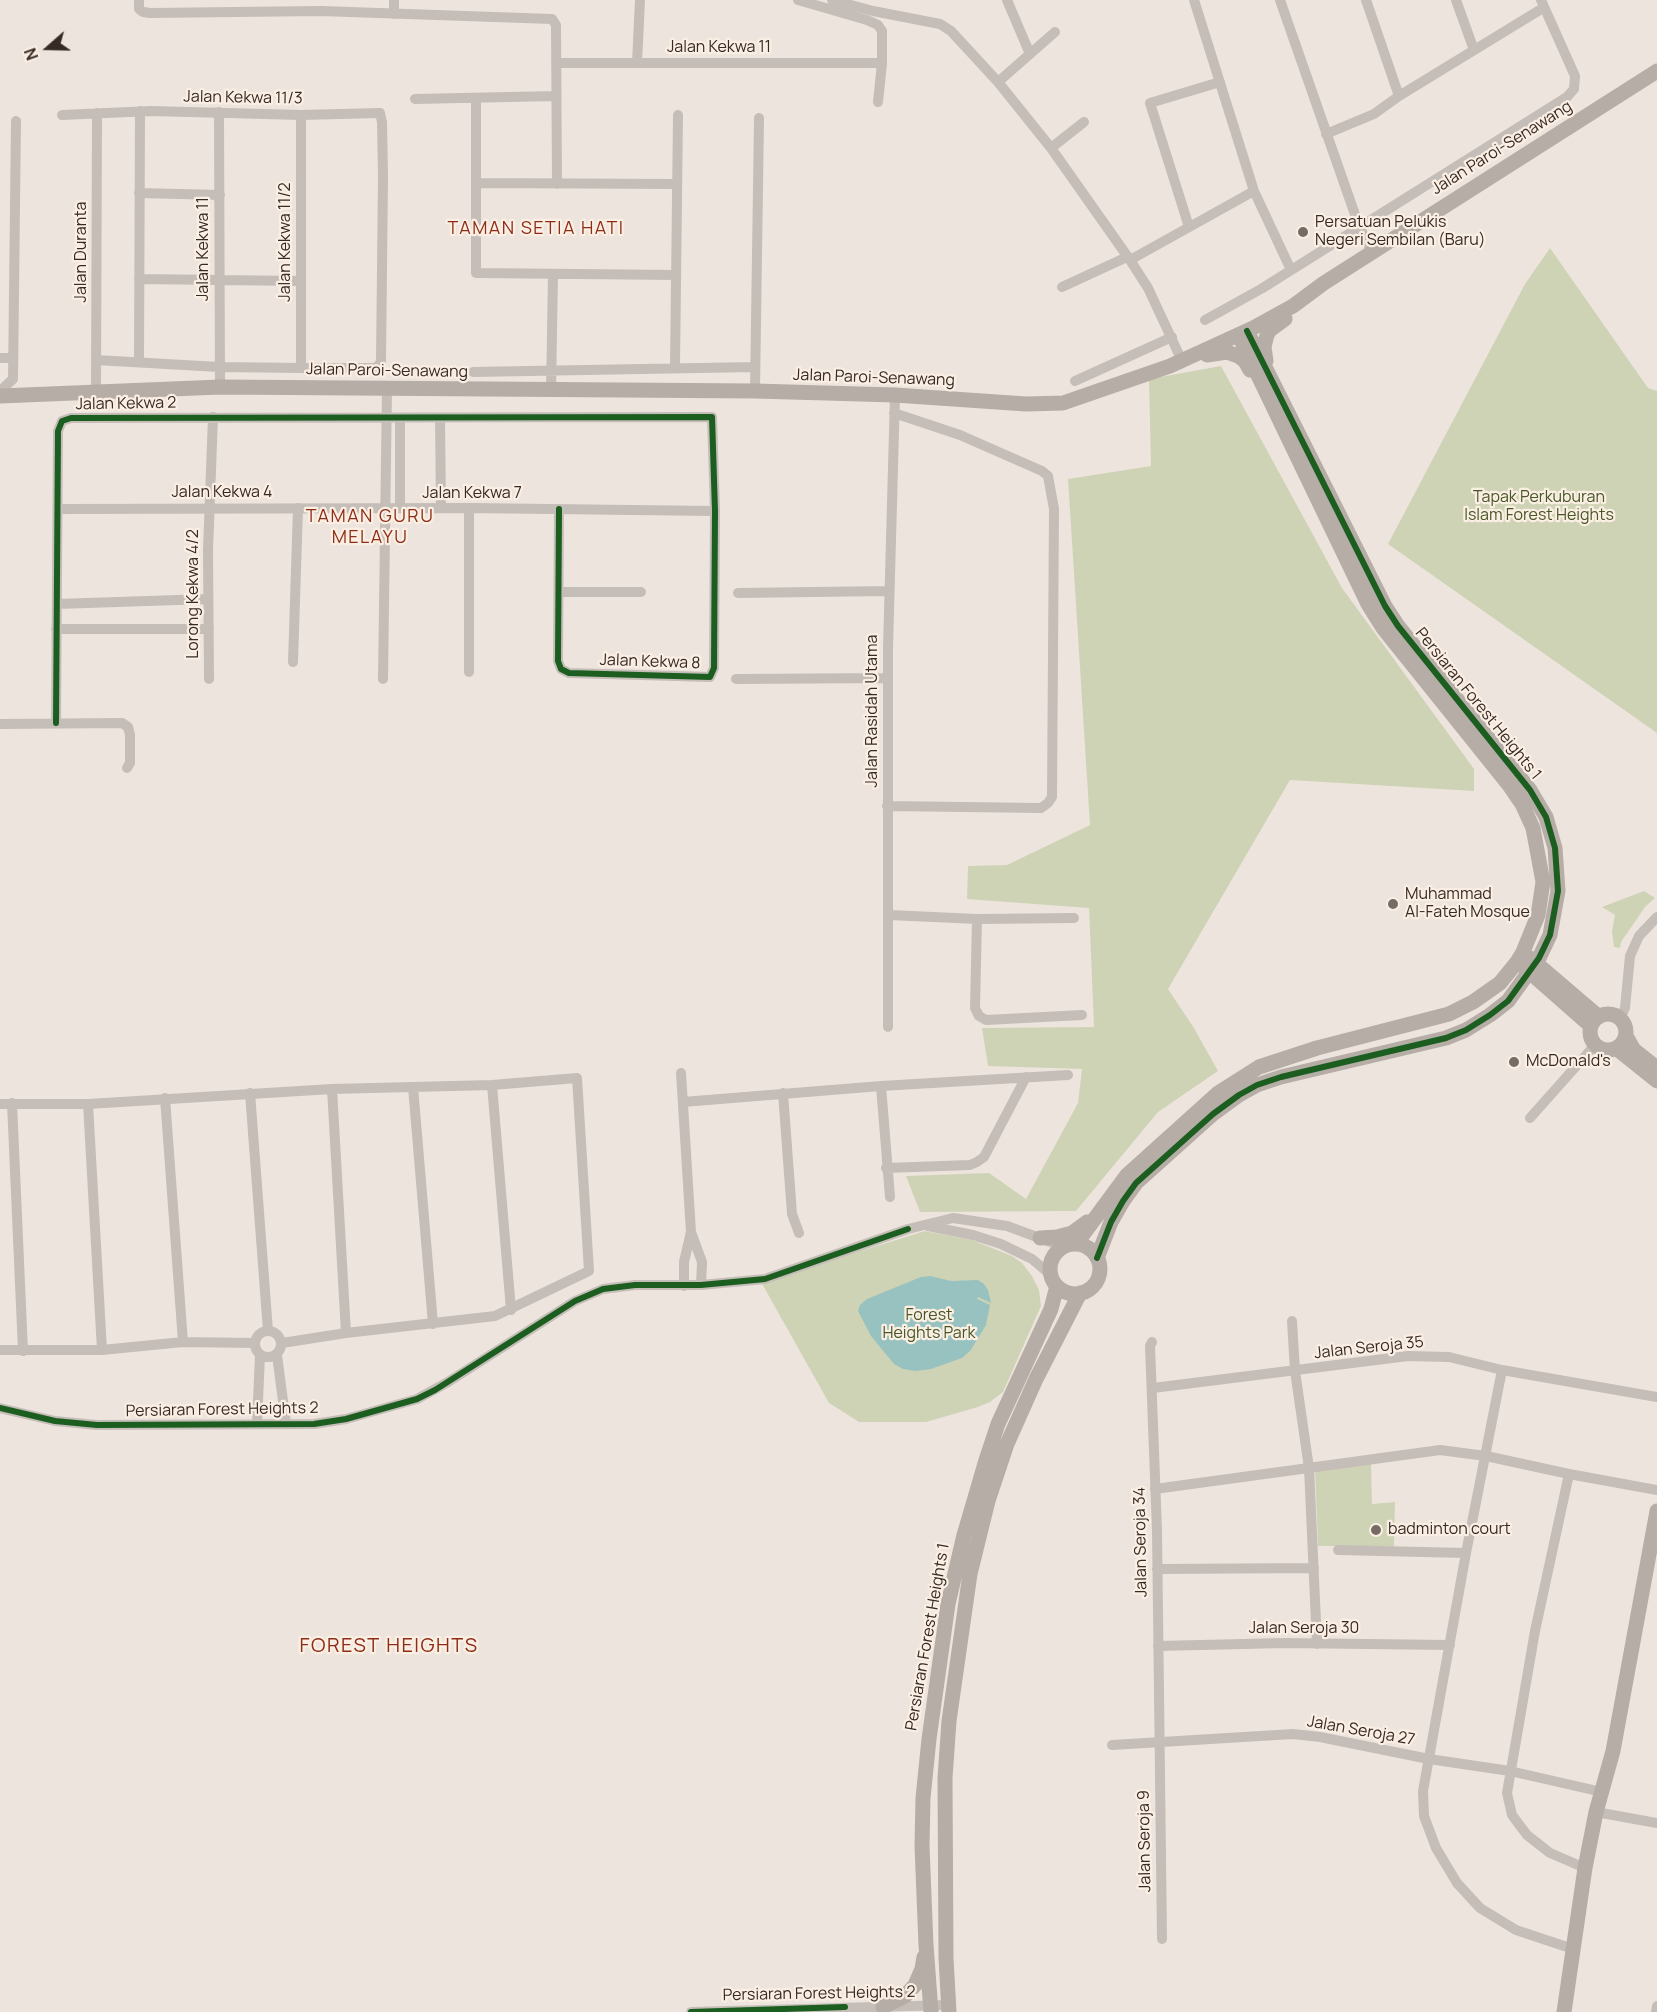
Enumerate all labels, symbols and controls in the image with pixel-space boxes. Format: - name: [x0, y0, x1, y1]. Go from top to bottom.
- north arrow: [18, 18, 78, 78]
- street label: Jalan Kekwa 11: [667, 38, 771, 58]
- text: N: [19, 45, 43, 63]
- street label: Jalan Kekwa 11/3: [183, 87, 303, 109]
- street label: Jalan Paroi-Senawang: [1428, 97, 1576, 199]
- street label: Jalan Kekwa 11/2: [276, 182, 296, 302]
- street label: Jalan Kekwa 11: [194, 197, 214, 301]
- street label: Jalan Duranta: [72, 201, 92, 303]
- place label: Persatuan Pelukis Negeri Sembilan (Baru): [1315, 213, 1486, 251]
- district label: TAMAN SETIA HATI: [447, 218, 625, 240]
- marker: Persatuan Pelukis Negeri Sembilan (Baru): [1296, 225, 1310, 239]
- street label: Jalan Paroi-Senawang: [306, 360, 468, 382]
- street label: Jalan Paroi-Senawang: [793, 366, 955, 390]
- street label: Jalan Kekwa 2: [75, 394, 177, 414]
- street label: Jalan Kekwa 4: [171, 483, 273, 503]
- street label: Jalan Kekwa 7: [422, 484, 522, 504]
- park label: Tapak Perkuburan Islam Forest Heights: [1464, 488, 1614, 526]
- district label: TAMAN GURU MELAYU: [306, 506, 434, 548]
- street label: Lorong Kekwa 4/2: [184, 529, 204, 659]
- street label: Persiaran Forest Heights 1: [1411, 624, 1545, 784]
- street label: Jalan Rasidah Utama: [863, 635, 883, 787]
- street label: Jalan Kekwa 8: [599, 651, 701, 673]
- place label: Muhammad Al-Fateh Mosque: [1405, 885, 1530, 923]
- marker: Muhammad Al-Fateh Mosque: [1386, 897, 1400, 911]
- place label: McDonald's: [1526, 1052, 1611, 1072]
- marker: McDonald's: [1507, 1055, 1521, 1069]
- park label: Forest Heights Park: [883, 1306, 975, 1344]
- street label: Jalan Seroja 35: [1313, 1333, 1425, 1363]
- street label: Persiaran Forest Heights 2: [125, 1399, 319, 1421]
- street label: Jalan Seroja 34: [1130, 1487, 1152, 1597]
- place label: badminton court: [1388, 1520, 1511, 1540]
- marker: badminton court: [1369, 1523, 1383, 1537]
- street label: Persiaran Forest Heights 1: [902, 1542, 954, 1732]
- street label: Jalan Seroja 30: [1249, 1619, 1359, 1639]
- district label: FOREST HEIGHTS: [299, 1634, 479, 1658]
- street label: Jalan Seroja 27: [1306, 1712, 1416, 1750]
- street label: Jalan Seroja 9: [1135, 1790, 1155, 1892]
- street label: Persiaran Forest Heights 2: [722, 1983, 916, 2005]

